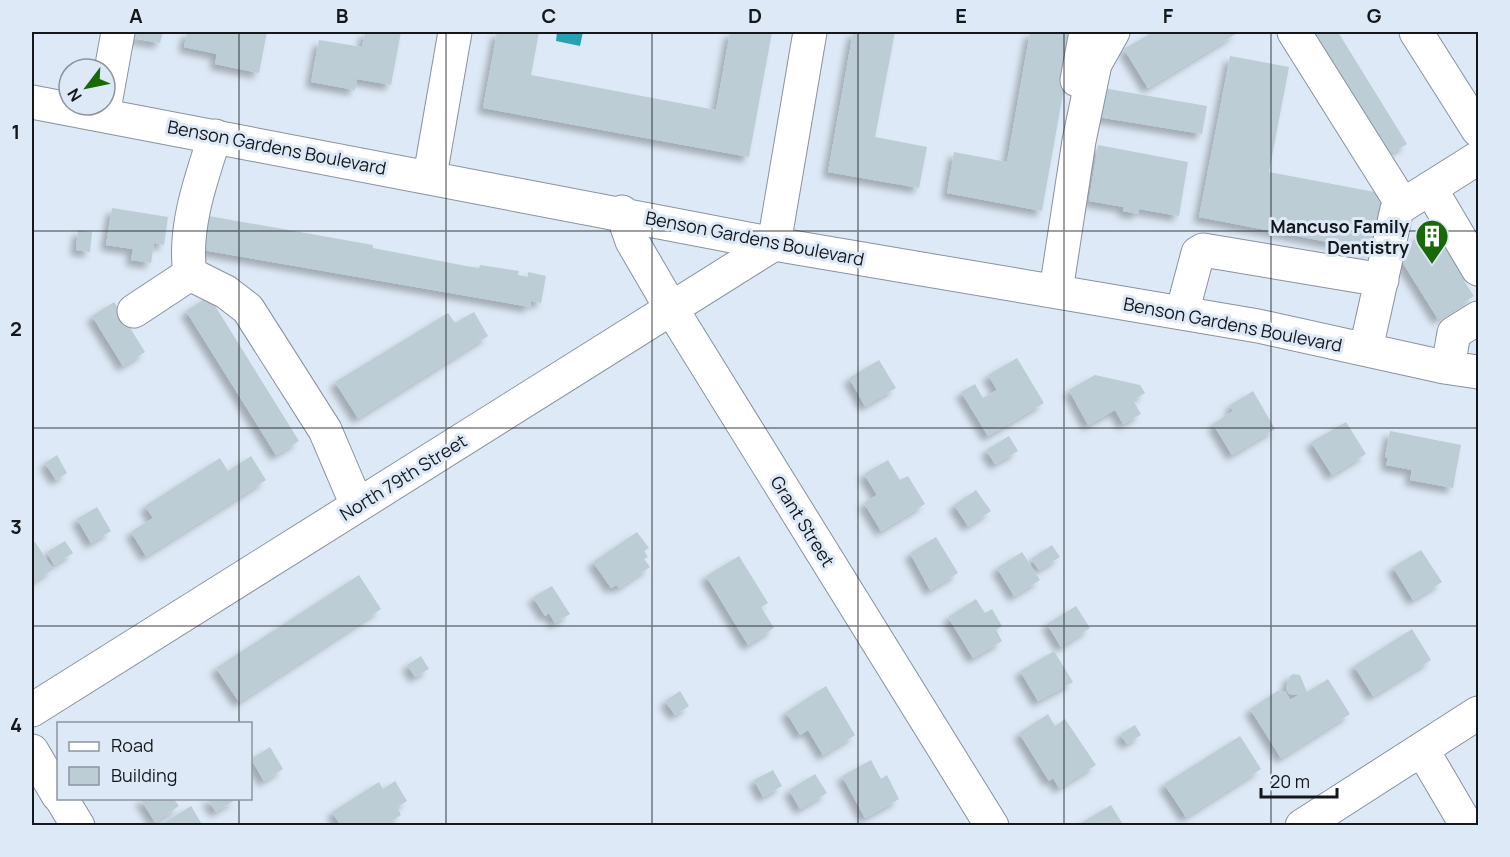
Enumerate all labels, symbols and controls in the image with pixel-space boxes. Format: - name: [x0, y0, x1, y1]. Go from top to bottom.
- text: A: [129, 2, 143, 29]
- text: B: [336, 2, 349, 29]
- text: C: [542, 2, 556, 29]
- text: D: [748, 2, 762, 29]
- text: E: [955, 2, 967, 29]
- text: F: [1163, 2, 1174, 29]
- text: G: [1367, 2, 1382, 29]
- north arrow: [57, 57, 117, 117]
- text: N: [62, 84, 87, 106]
- street label: Benson Gardens Boulevard: [166, 114, 388, 180]
- text: 1: [12, 118, 20, 145]
- street label: Benson Gardens Boulevard: [644, 205, 866, 271]
- place label: Mancuso Family Dentistry: [1270, 214, 1409, 259]
- building icon: Mancuso Family Dentistry: [1414, 218, 1450, 265]
- street label: Benson Gardens Boulevard: [1122, 291, 1344, 357]
- text: 2: [10, 315, 22, 342]
- street label: North 79th Street: [335, 428, 471, 526]
- street label: Grant Street: [765, 471, 841, 571]
- text: 3: [10, 513, 22, 540]
- text: 4: [10, 711, 22, 738]
- legend: [57, 722, 252, 800]
- text: Road: [111, 733, 154, 757]
- scale bar: [1261, 761, 1338, 799]
- text: Building: [111, 763, 177, 787]
- text: 20 m: [1270, 769, 1310, 793]

